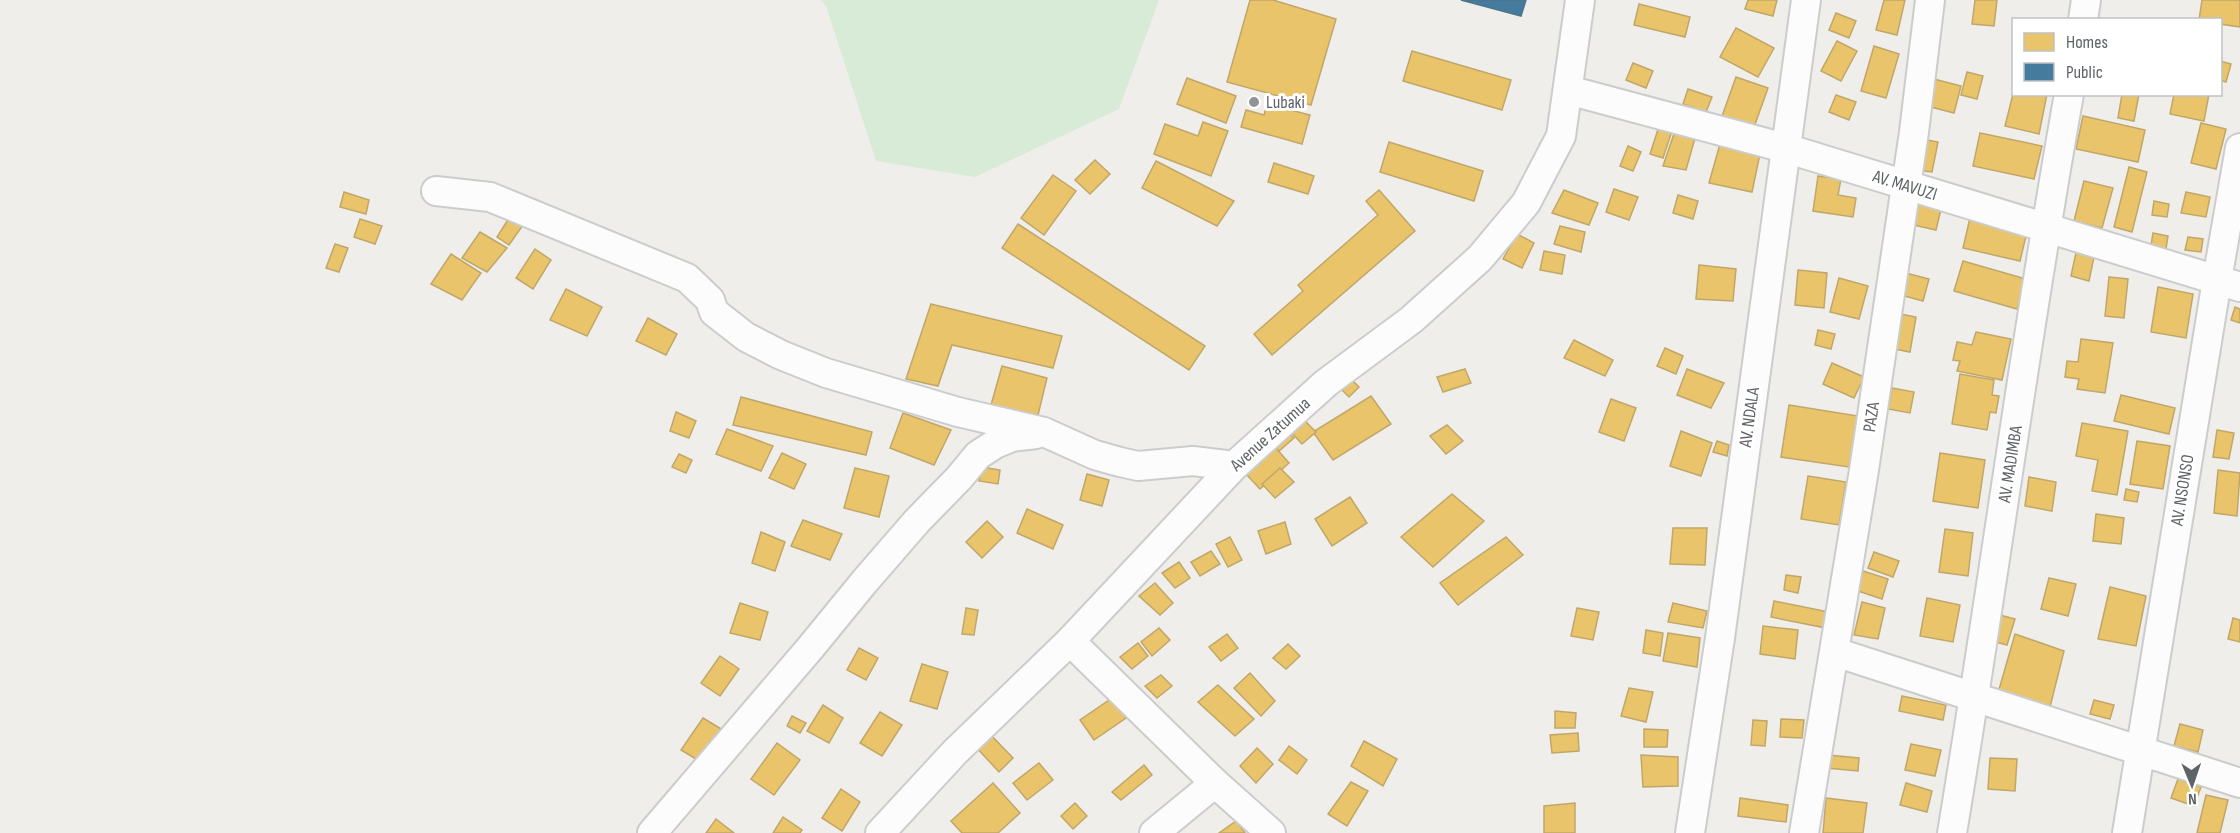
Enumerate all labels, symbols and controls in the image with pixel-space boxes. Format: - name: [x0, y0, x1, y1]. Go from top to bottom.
- legend: [2012, 18, 2222, 96]
- text: Homes: [2066, 32, 2108, 53]
- text: Public: [2066, 62, 2103, 83]
- place label: Lubaki: [1266, 92, 1305, 113]
- marker: Lubaki: [1247, 95, 1261, 109]
- street label: AV. MAVUZI: [1869, 165, 1940, 205]
- street label: AV. NDALA: [1735, 386, 1764, 449]
- street label: Avenue Zatumua: [1225, 393, 1315, 476]
- street label: PAZA: [1859, 400, 1884, 434]
- street label: AV. MADIMBA: [1994, 424, 2027, 505]
- street label: AV. NSONSO: [2166, 453, 2198, 528]
- north arrow: [2162, 755, 2222, 815]
- text: N: [2188, 789, 2197, 808]

